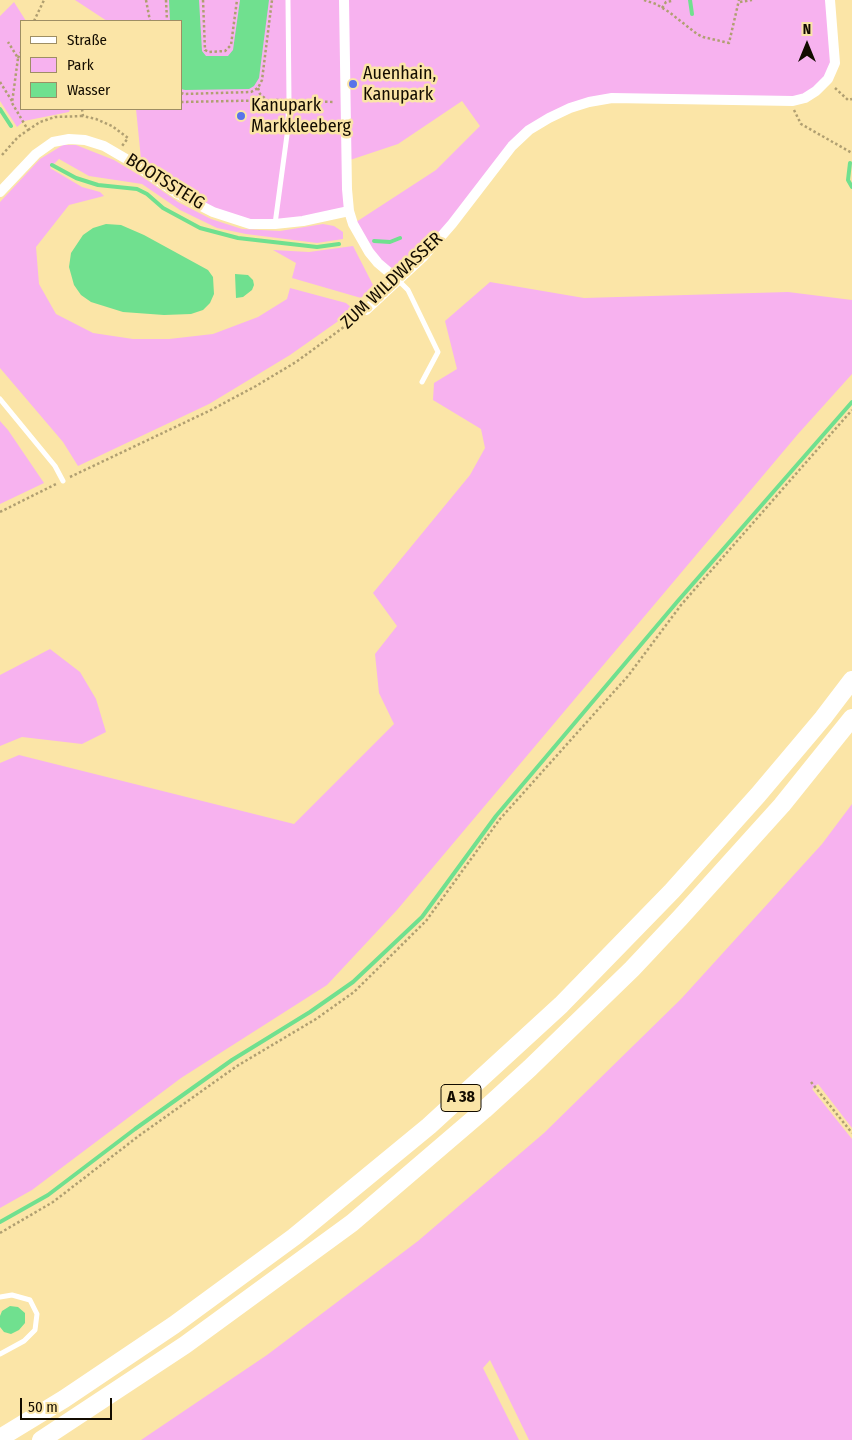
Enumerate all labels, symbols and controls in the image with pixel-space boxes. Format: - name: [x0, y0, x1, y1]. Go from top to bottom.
- legend: [20, 20, 182, 110]
- north arrow: [782, 20, 832, 70]
- text: N: [803, 21, 811, 38]
- text: Straße: [67, 31, 107, 49]
- text: Park: [67, 56, 94, 74]
- place label: Auenhain, Kanupark: [363, 63, 436, 106]
- marker: Auenhain, Kanupark: [347, 78, 359, 90]
- text: Wasser: [67, 81, 110, 99]
- place label: Kanupark Markkleeberg: [251, 95, 351, 138]
- marker: Kanupark Markkleeberg: [235, 110, 247, 122]
- street label: BOOTSSTEIG: [122, 149, 208, 215]
- street label: ZUM WILDWASSER: [337, 228, 447, 334]
- road number: A 38: [441, 1084, 481, 1112]
- scale bar: [22, 1388, 115, 1420]
- text: 50 m: [28, 1398, 58, 1416]

